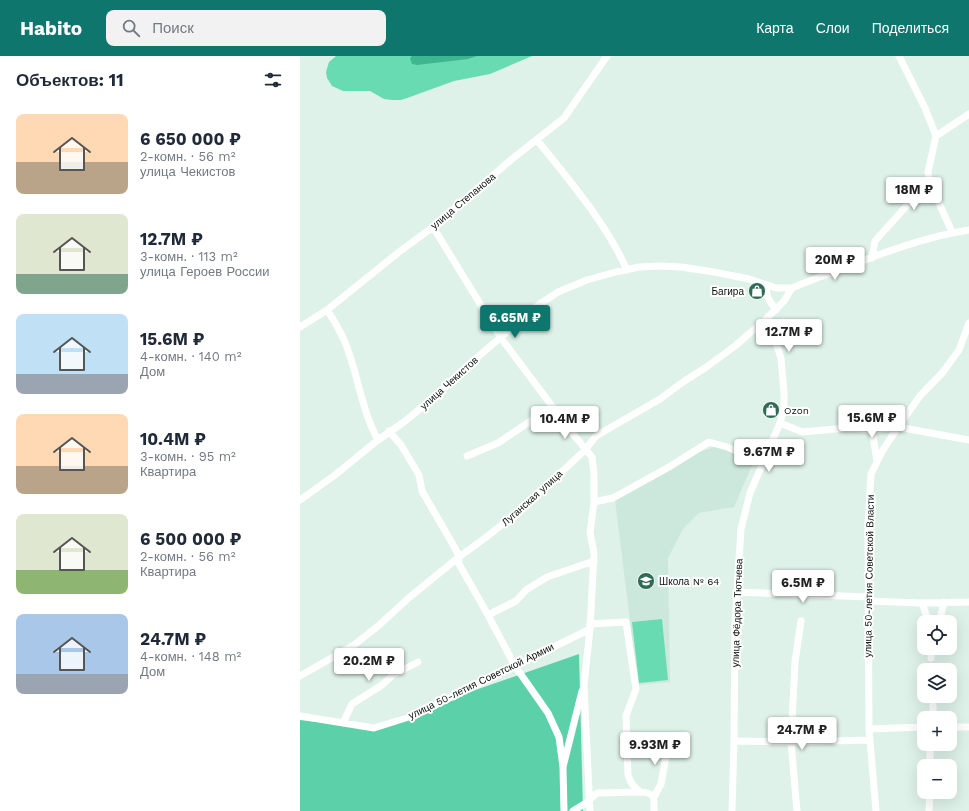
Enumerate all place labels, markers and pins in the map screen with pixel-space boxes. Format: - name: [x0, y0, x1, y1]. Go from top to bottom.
- pin: 18M ₽: [886, 177, 942, 211]
- pin: 20M ₽: [807, 247, 863, 281]
- shop icon: Багира: [747, 281, 767, 301]
- place label: Багира: [712, 286, 744, 297]
- pin: 6.65M ₽: [478, 305, 552, 339]
- pin: 12.7M ₽: [752, 319, 826, 353]
- shop icon: Ozon: [761, 400, 781, 420]
- place label: Ozon: [784, 405, 809, 416]
- pin: 15.6M ₽: [835, 405, 909, 439]
- pin: 10.4M ₽: [528, 406, 602, 440]
- pin: 9.67M ₽: [732, 439, 806, 473]
- pin: 6.5M ₽: [770, 570, 836, 604]
- school or university icon: Школа № 64: [636, 571, 656, 591]
- place label: Школа № 64: [659, 576, 719, 587]
- pin: 20.2M ₽: [332, 648, 406, 682]
- pin: 24.7M ₽: [765, 717, 839, 751]
- pin: 9.93M ₽: [618, 732, 692, 766]

